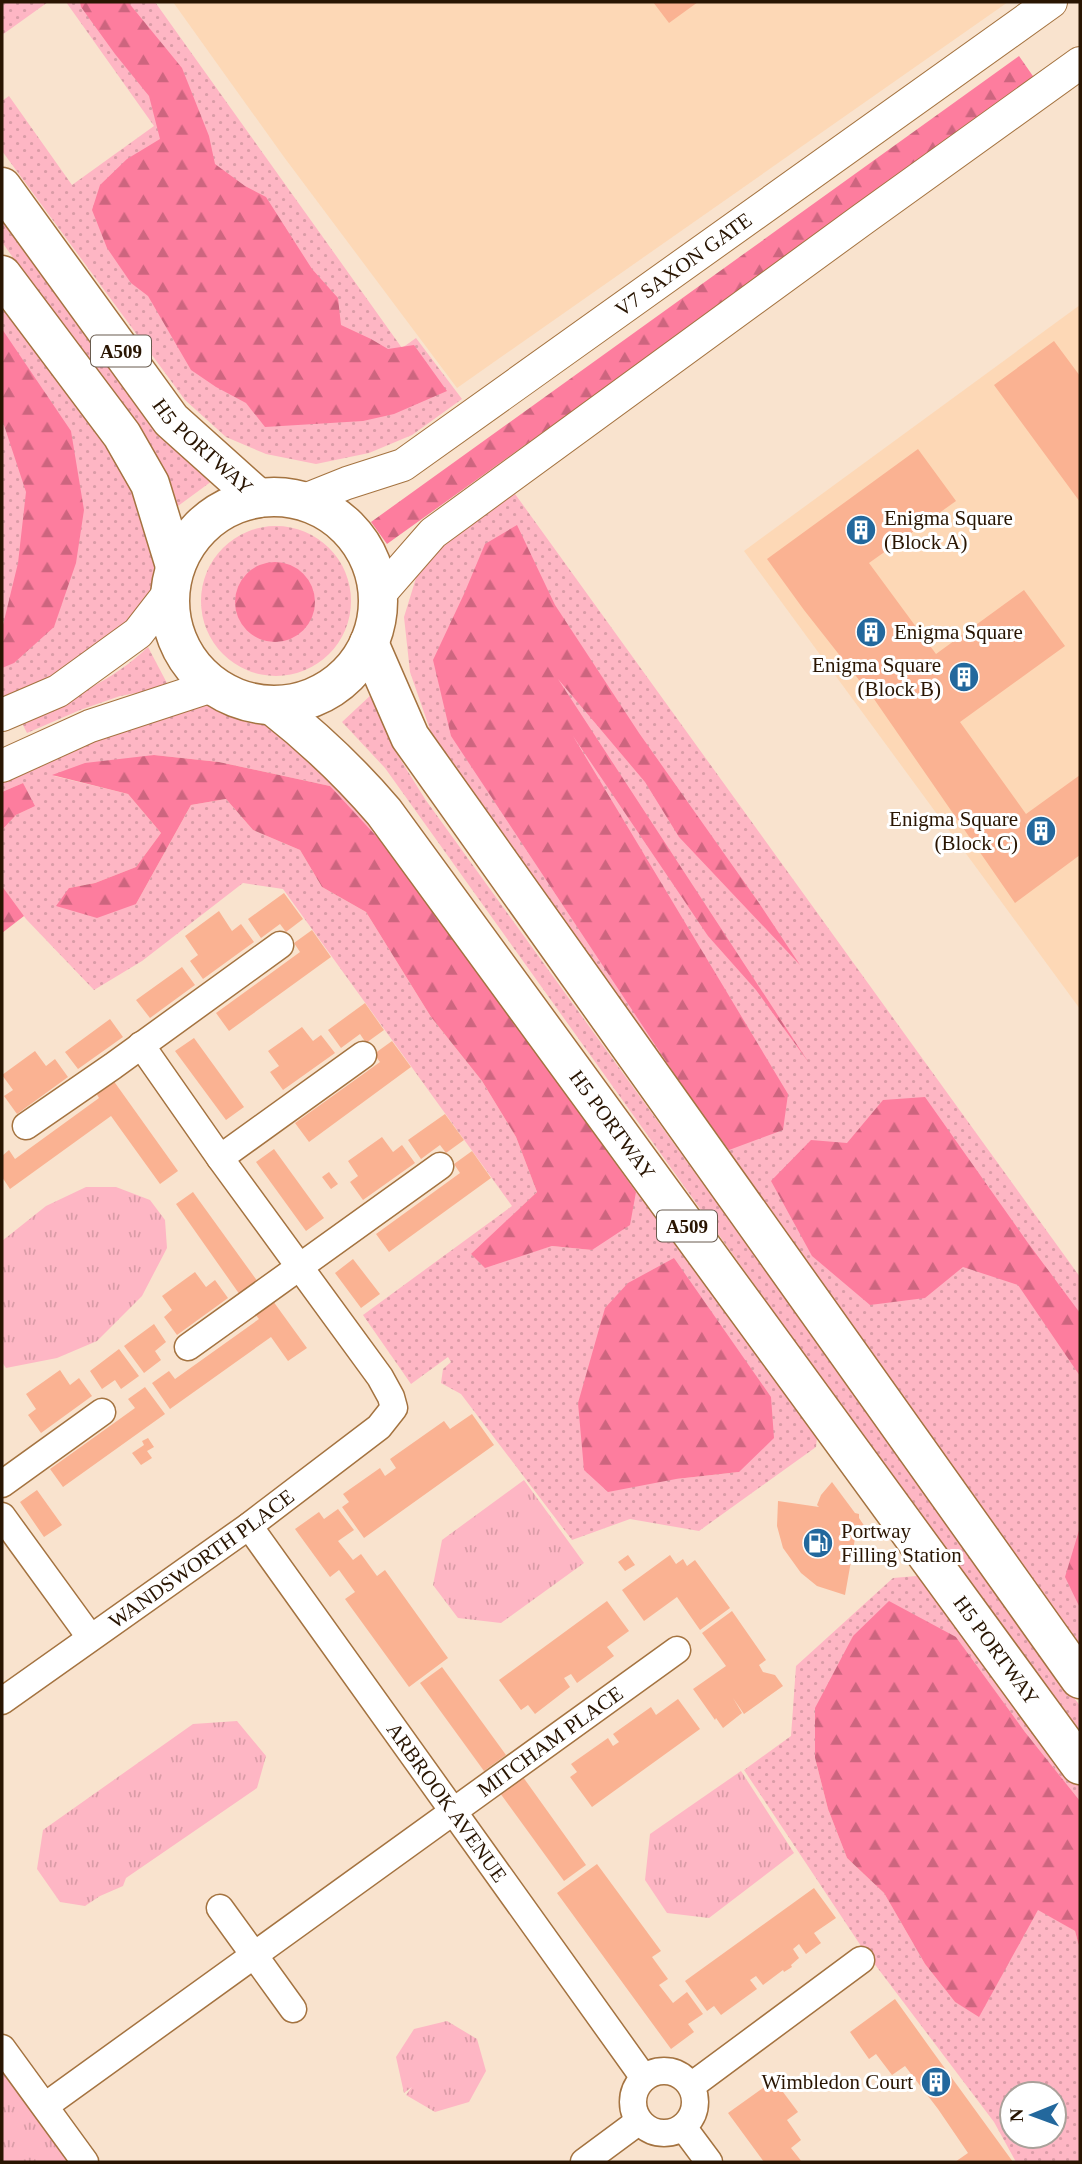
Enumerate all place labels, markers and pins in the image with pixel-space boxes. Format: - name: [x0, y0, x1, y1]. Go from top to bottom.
- place label: Enigma Square (Block A): [884, 506, 1013, 554]
- building icon: Enigma Square (Block A): [844, 513, 878, 547]
- building icon: Enigma Square: [854, 615, 888, 649]
- place label: Enigma Square: [894, 620, 1023, 644]
- place label: Enigma Square (Block B): [812, 653, 941, 701]
- building icon: Enigma Square (Block B): [947, 660, 981, 694]
- place label: Enigma Square (Block C): [889, 807, 1018, 855]
- building icon: Enigma Square (Block C): [1024, 814, 1058, 848]
- place label: Portway Filling Station: [841, 1519, 962, 1567]
- fuel station icon: Portway Filling Station: [801, 1526, 835, 1560]
- building icon: Wimbledon Court: [919, 2065, 953, 2099]
- place label: Wimbledon Court: [762, 2070, 913, 2094]

